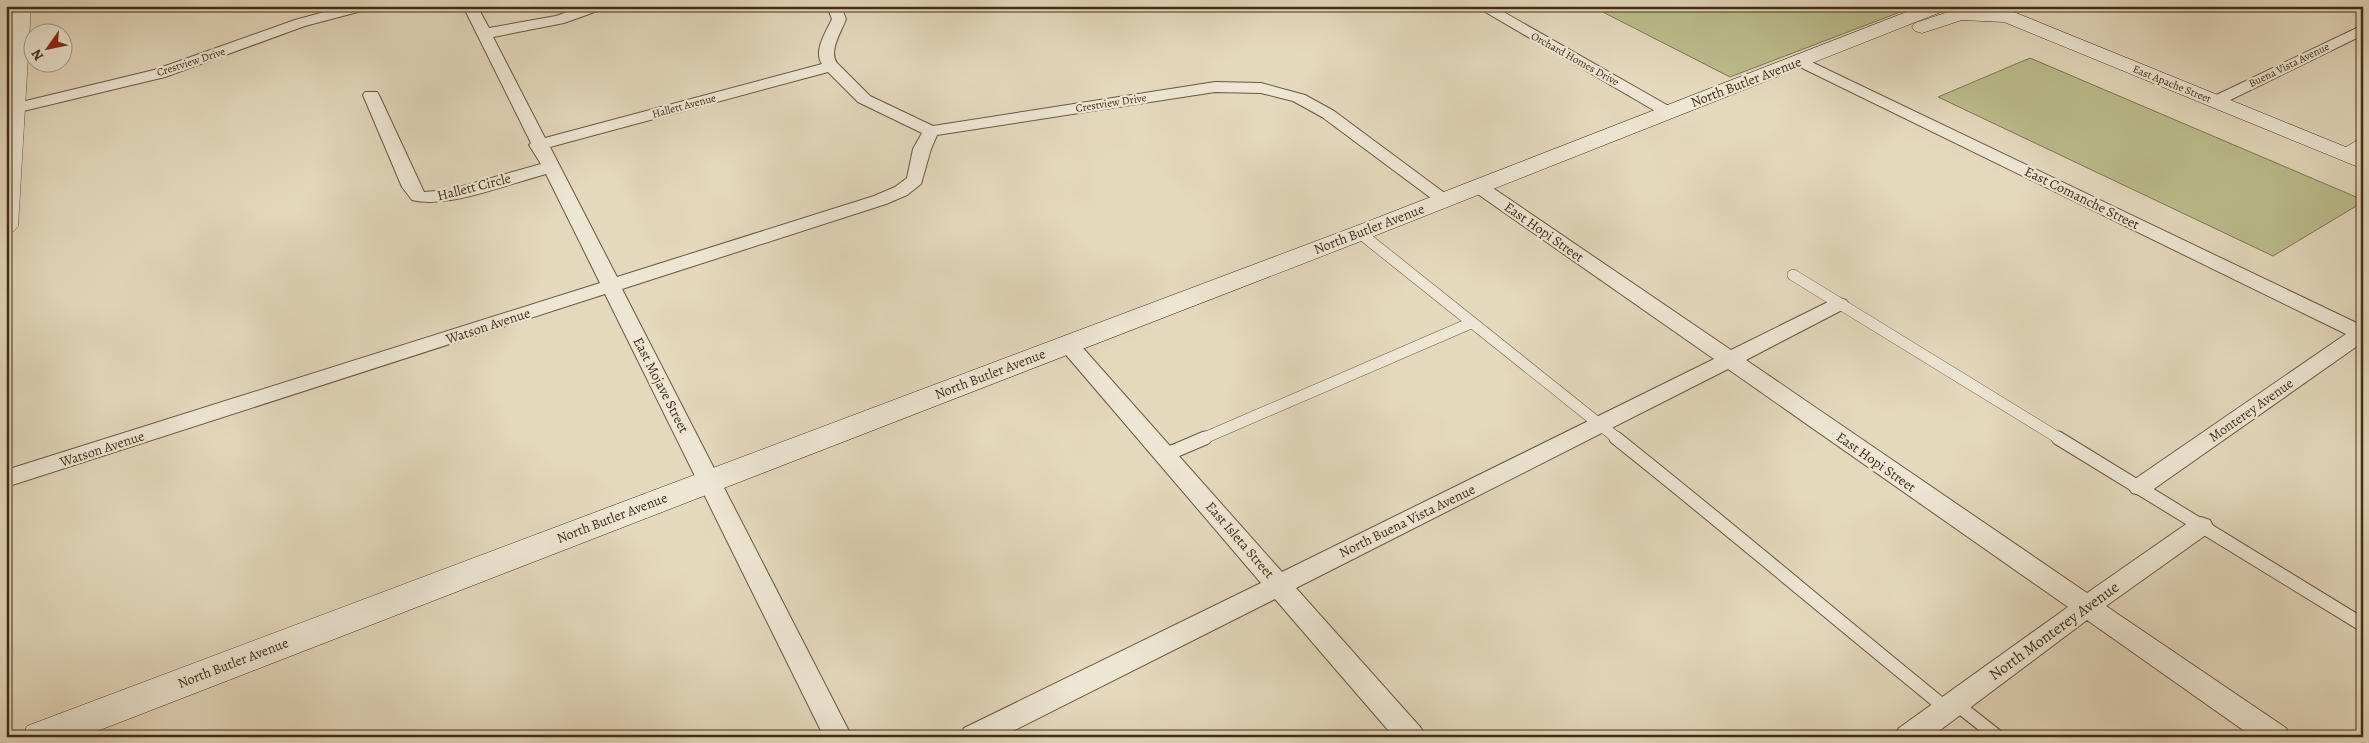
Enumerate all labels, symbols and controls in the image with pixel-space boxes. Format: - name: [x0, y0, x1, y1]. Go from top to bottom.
- north arrow: [22, 22, 72, 72]
- street label: Orchard Homes Drive: [1528, 29, 1622, 89]
- street label: Buena Vista Avenue: [2246, 39, 2332, 91]
- street label: Crestview Drive: [155, 44, 227, 80]
- text: N: [27, 45, 48, 64]
- street label: North Butler Avenue: [1688, 52, 1804, 112]
- street label: East Apache Street: [2130, 61, 2214, 107]
- street label: Hallett Avenue: [650, 90, 718, 122]
- street label: Crestview Drive: [1075, 90, 1147, 116]
- street label: East Comanche Street: [2021, 162, 2143, 234]
- street label: Hallett Circle: [435, 169, 513, 205]
- street label: East Hopi Street: [1500, 197, 1588, 267]
- street label: North Butler Avenue: [1311, 199, 1427, 259]
- street label: Watson Avenue: [442, 303, 533, 349]
- street label: East Mojave Street: [629, 334, 694, 437]
- street label: North Butler Avenue: [932, 344, 1048, 404]
- street label: Monterey Avenue: [2205, 374, 2297, 446]
- street label: Watson Avenue: [56, 426, 147, 472]
- street label: East Hopi Street: [1832, 427, 1920, 497]
- street label: North Buena Vista Avenue: [1336, 480, 1478, 562]
- street label: North Butler Avenue: [554, 488, 670, 548]
- street label: East Isleta Street: [1201, 498, 1279, 583]
- street label: North Monterey Avenue: [1985, 576, 2123, 686]
- street label: North Butler Avenue: [175, 633, 291, 693]

